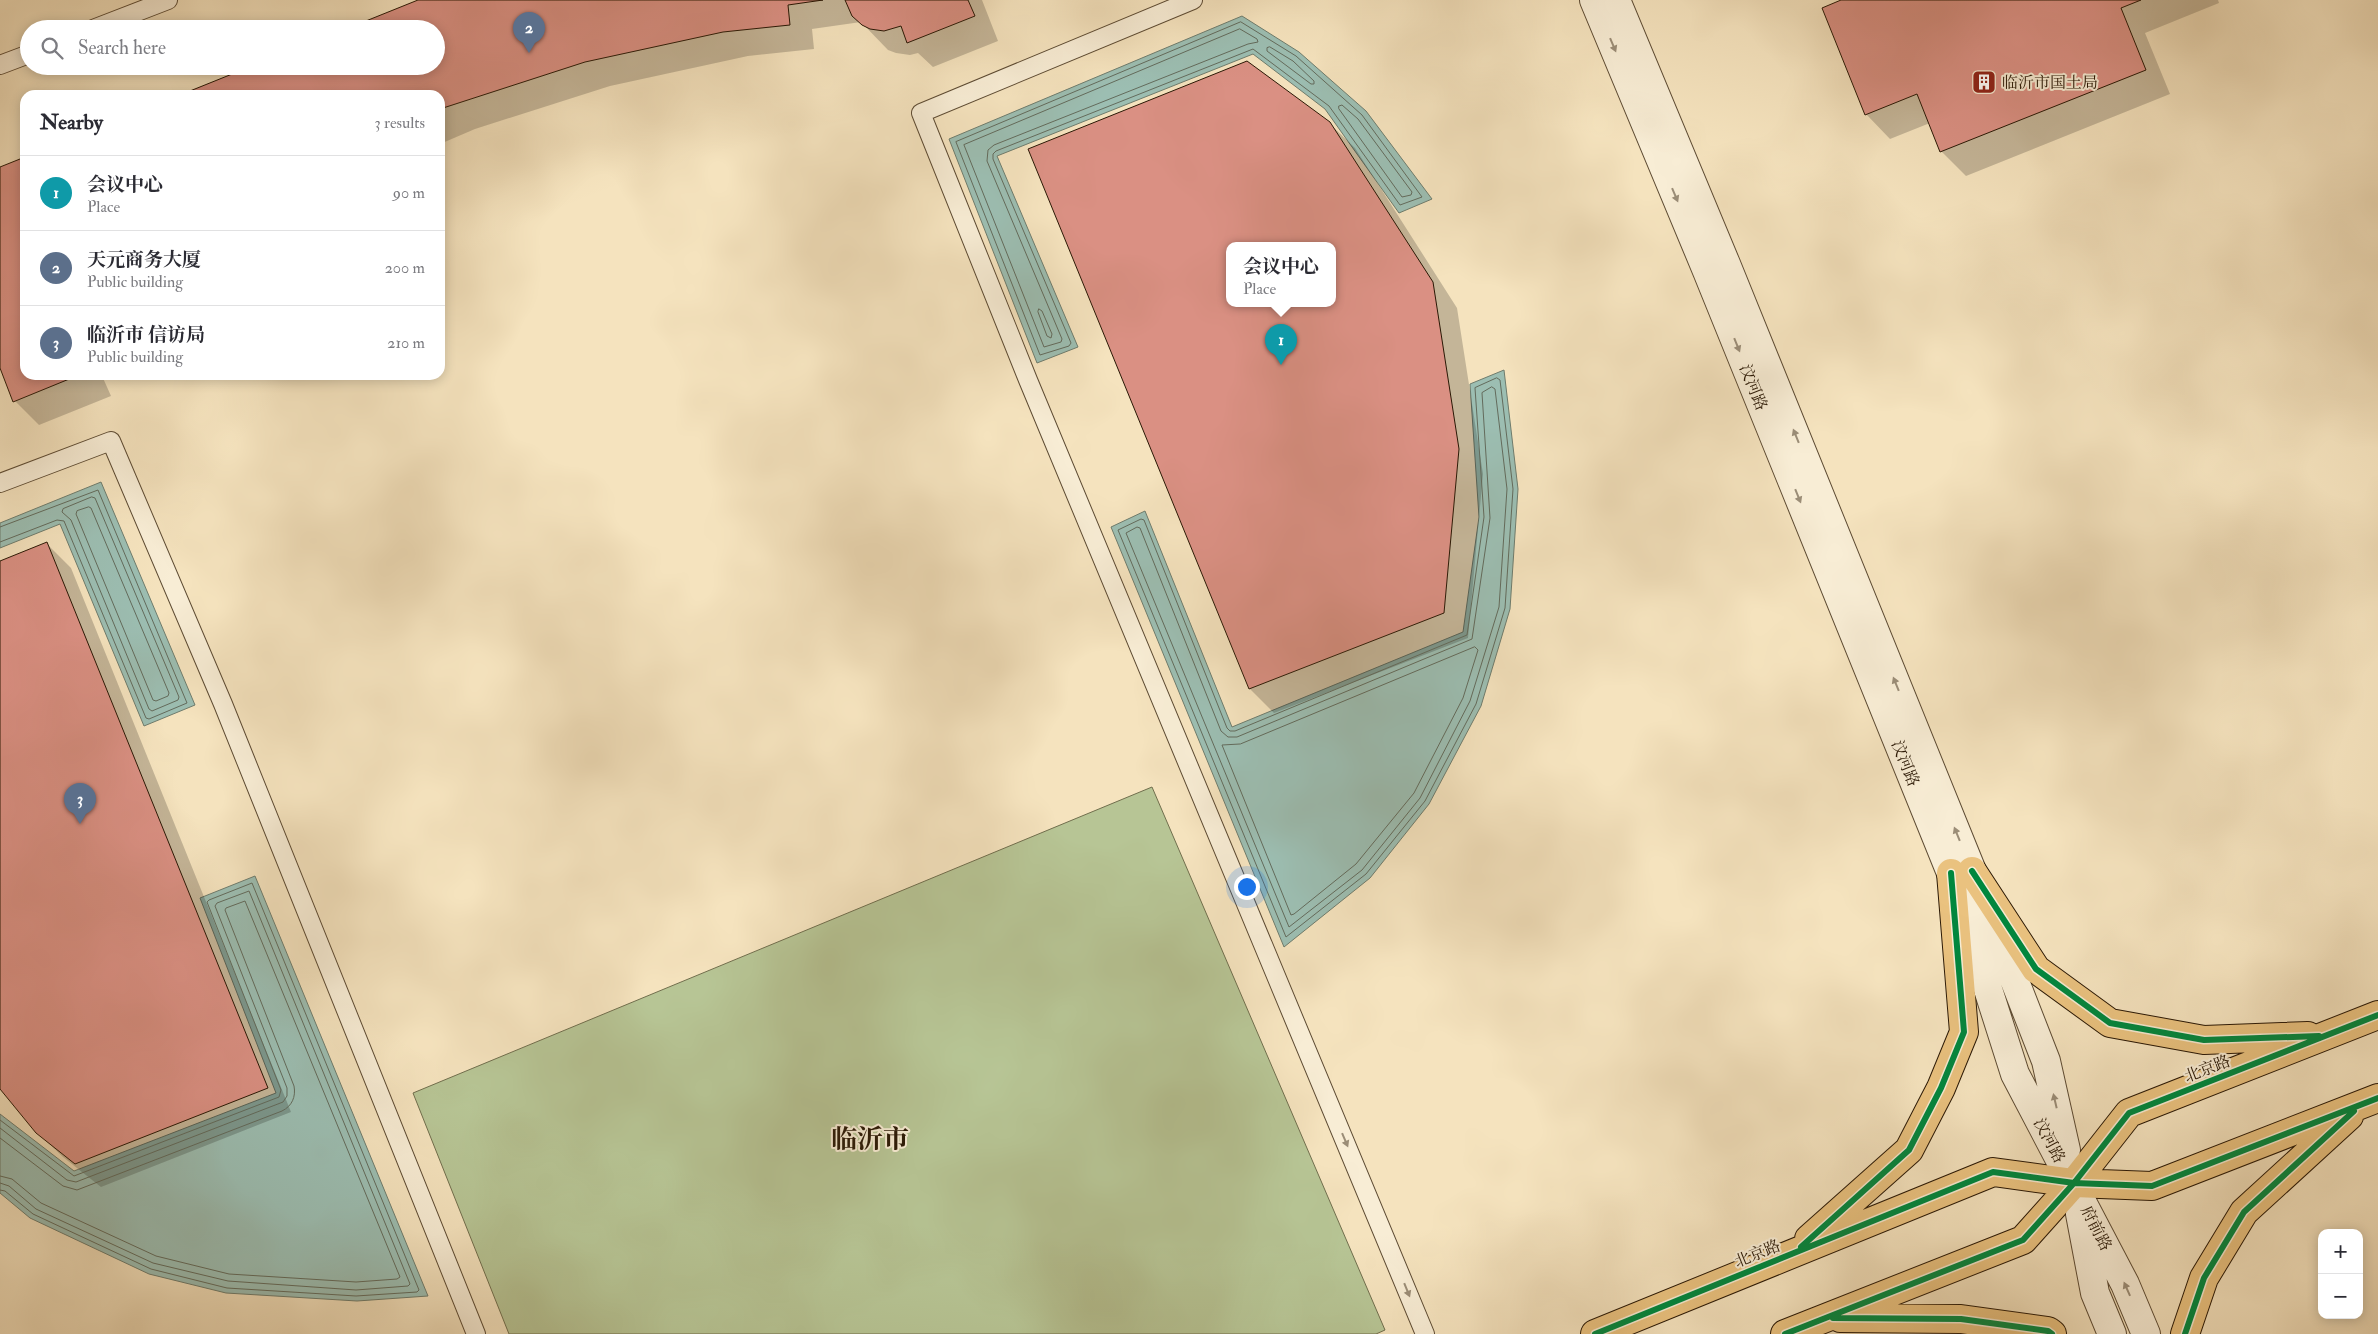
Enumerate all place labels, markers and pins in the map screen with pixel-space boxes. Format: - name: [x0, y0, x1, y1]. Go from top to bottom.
- pin: 2: [513, 12, 545, 53]
- building icon: 临沂市国土局: [1971, 69, 1997, 95]
- place label: 临沂市国土局: [2002, 73, 2098, 93]
- pin: 1: [1265, 324, 1297, 365]
- pin: 3: [64, 783, 96, 824]

